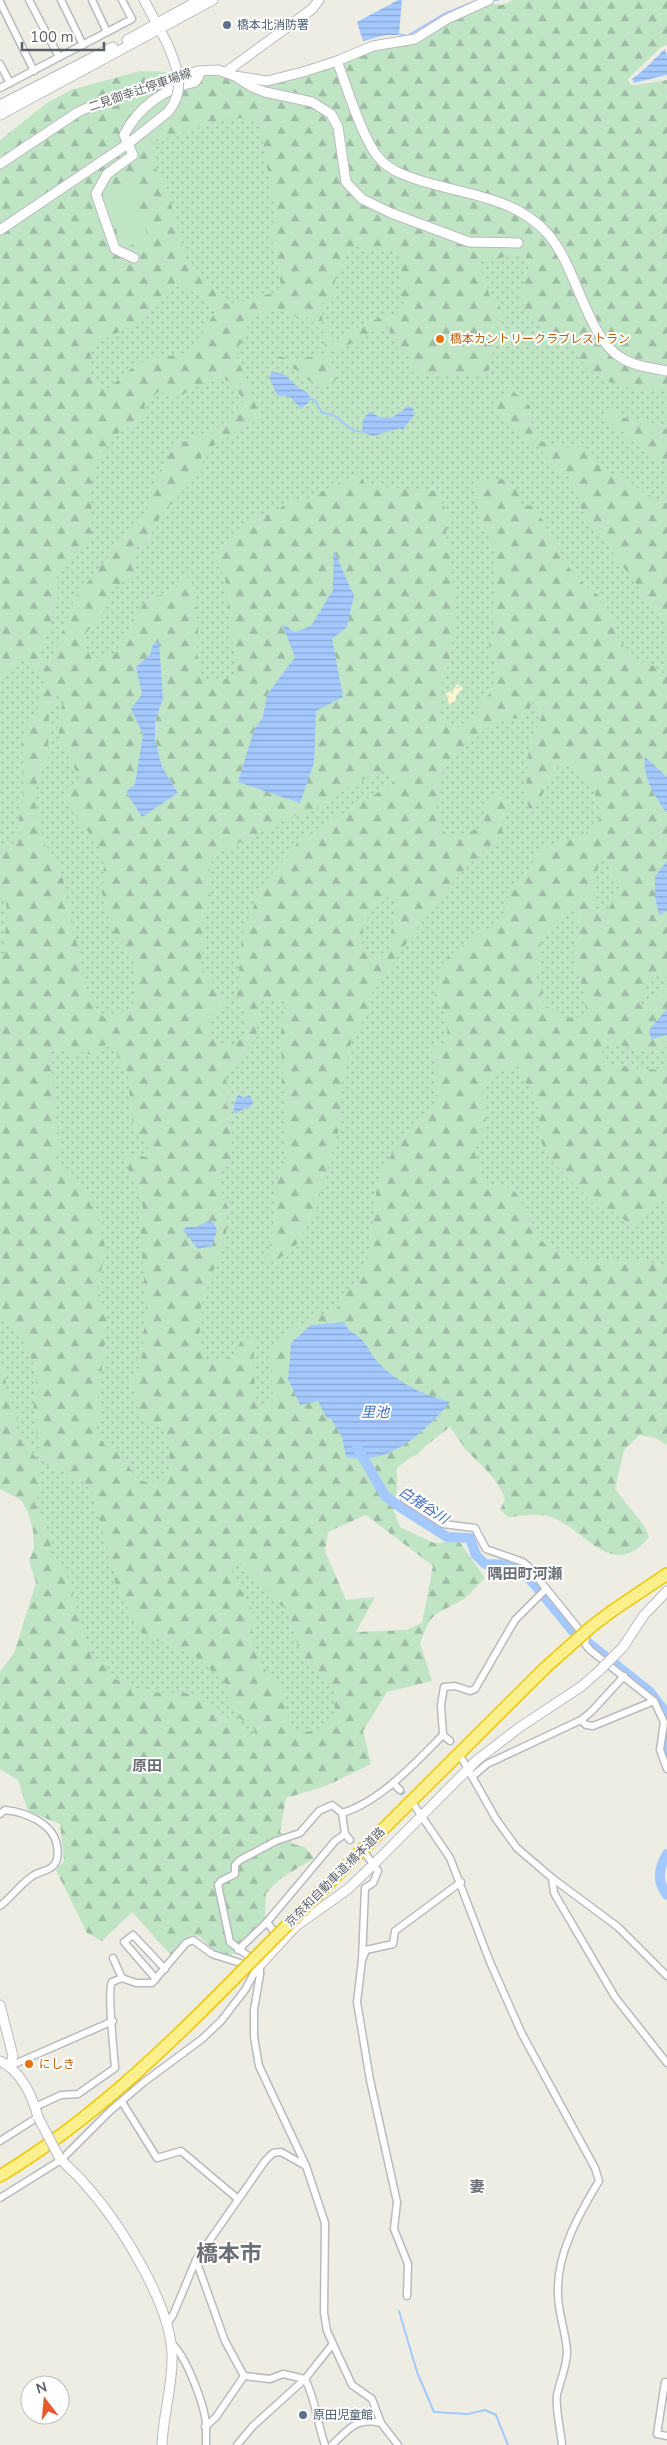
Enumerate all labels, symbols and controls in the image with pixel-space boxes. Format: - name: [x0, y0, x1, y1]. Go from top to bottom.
- place label: 橋本北消防署: [237, 17, 309, 33]
- marker: 橋本北消防署: [221, 19, 233, 31]
- scale bar: [22, 20, 105, 52]
- text: 100 m: [30, 27, 74, 47]
- street label: 二見御幸辻停車場線: [86, 65, 194, 115]
- place label: 橋本カントリークラブレストラン: [450, 331, 630, 347]
- marker: 橋本カントリークラブレストラン: [434, 333, 446, 345]
- water label: 里池: [361, 1403, 391, 1422]
- water label: 白猪谷川: [395, 1482, 454, 1530]
- district label: 隅田町河瀬: [487, 1564, 563, 1584]
- district label: 原田: [132, 1756, 162, 1776]
- street label: 京奈和自動車道;橋本道路: [282, 1824, 388, 1930]
- place label: にしき: [39, 2056, 75, 2072]
- marker: にしき: [23, 2058, 35, 2070]
- district label: 妻: [469, 2177, 485, 2197]
- district label: 橋本市: [196, 2239, 262, 2269]
- north arrow: [20, 2375, 70, 2425]
- text: N: [34, 2377, 49, 2399]
- place label: 原田児童館: [313, 2407, 373, 2423]
- marker: 原田児童館: [297, 2409, 309, 2421]

